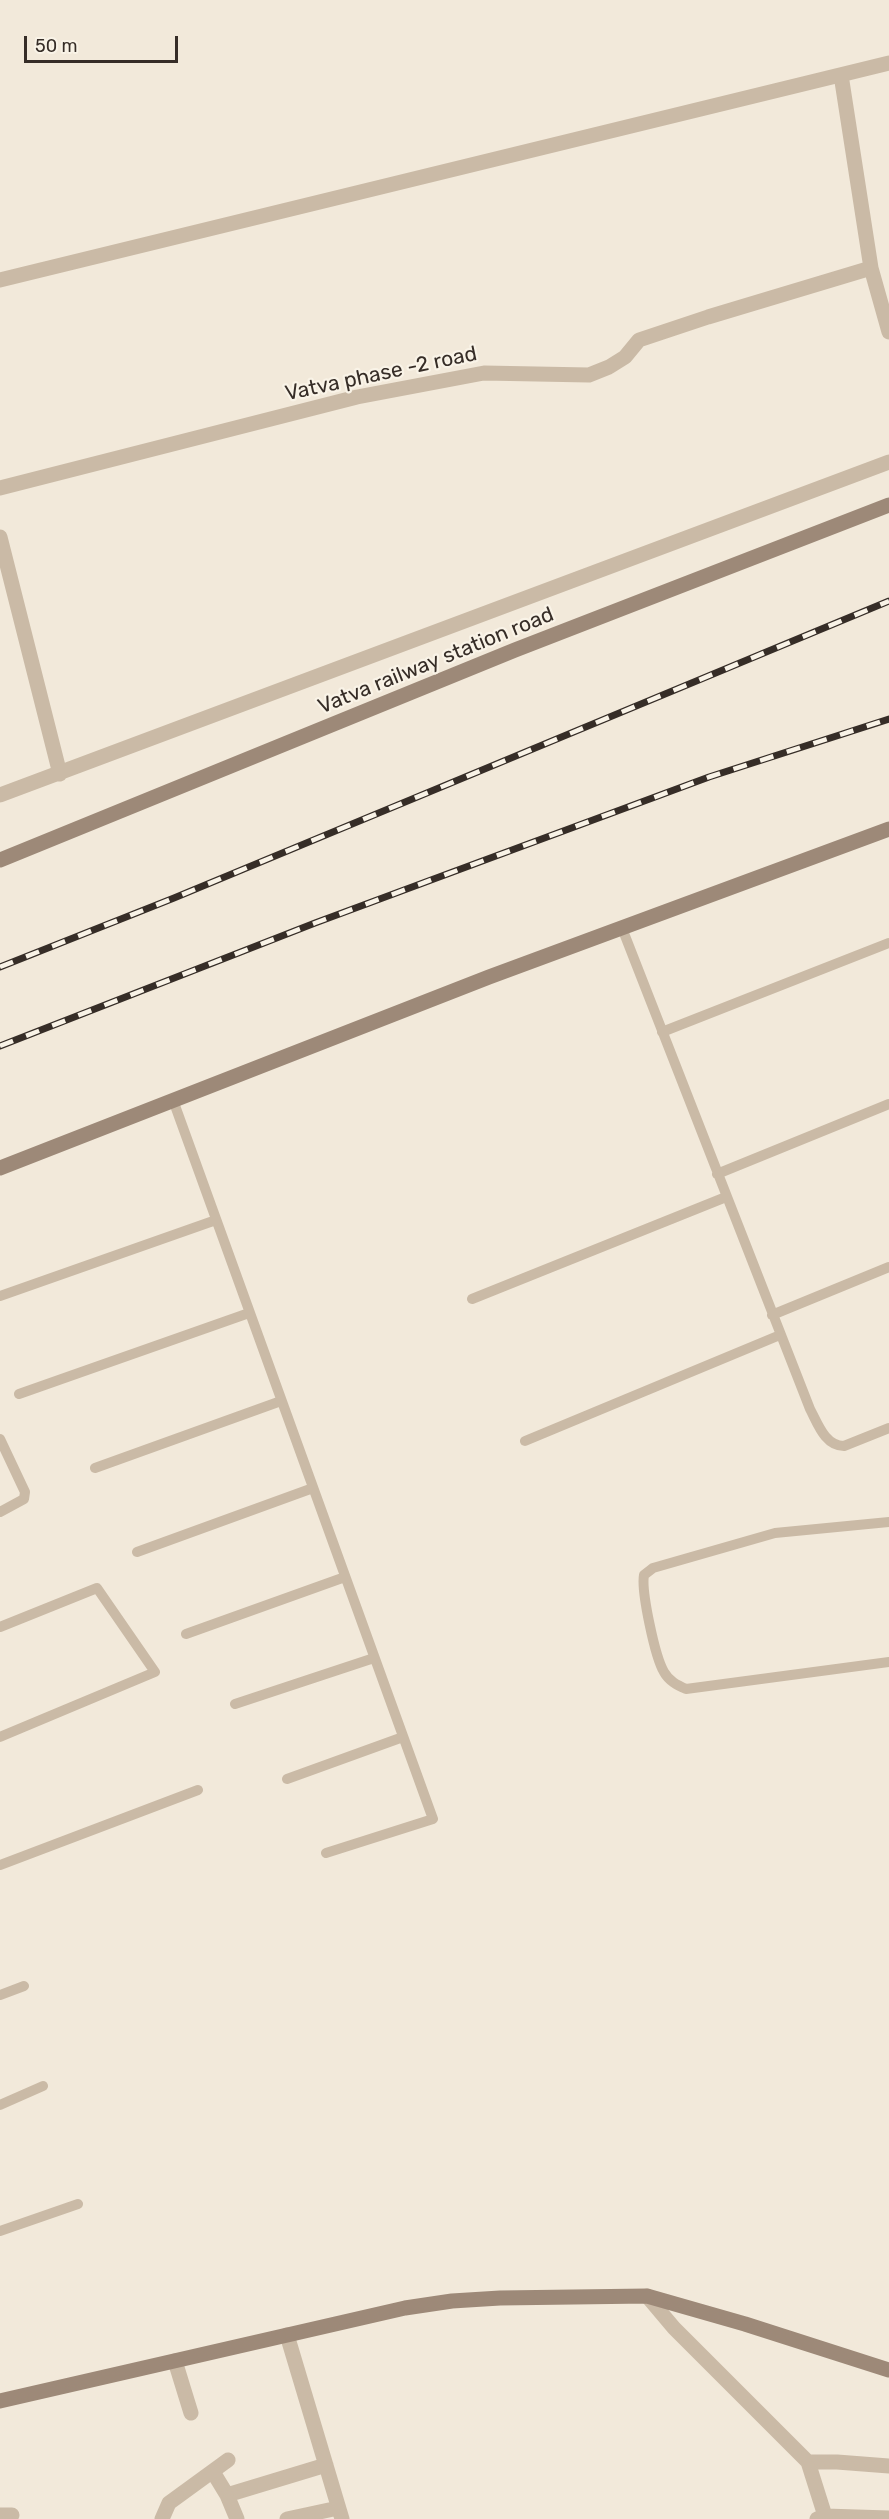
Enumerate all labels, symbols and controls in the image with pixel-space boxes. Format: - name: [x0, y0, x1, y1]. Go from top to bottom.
- scale bar: [27, 24, 182, 62]
- text: 50 m: [35, 35, 78, 57]
- street label: Vatva phase -2 road: [283, 341, 479, 407]
- street label: Vatva railway station road: [314, 602, 558, 720]

